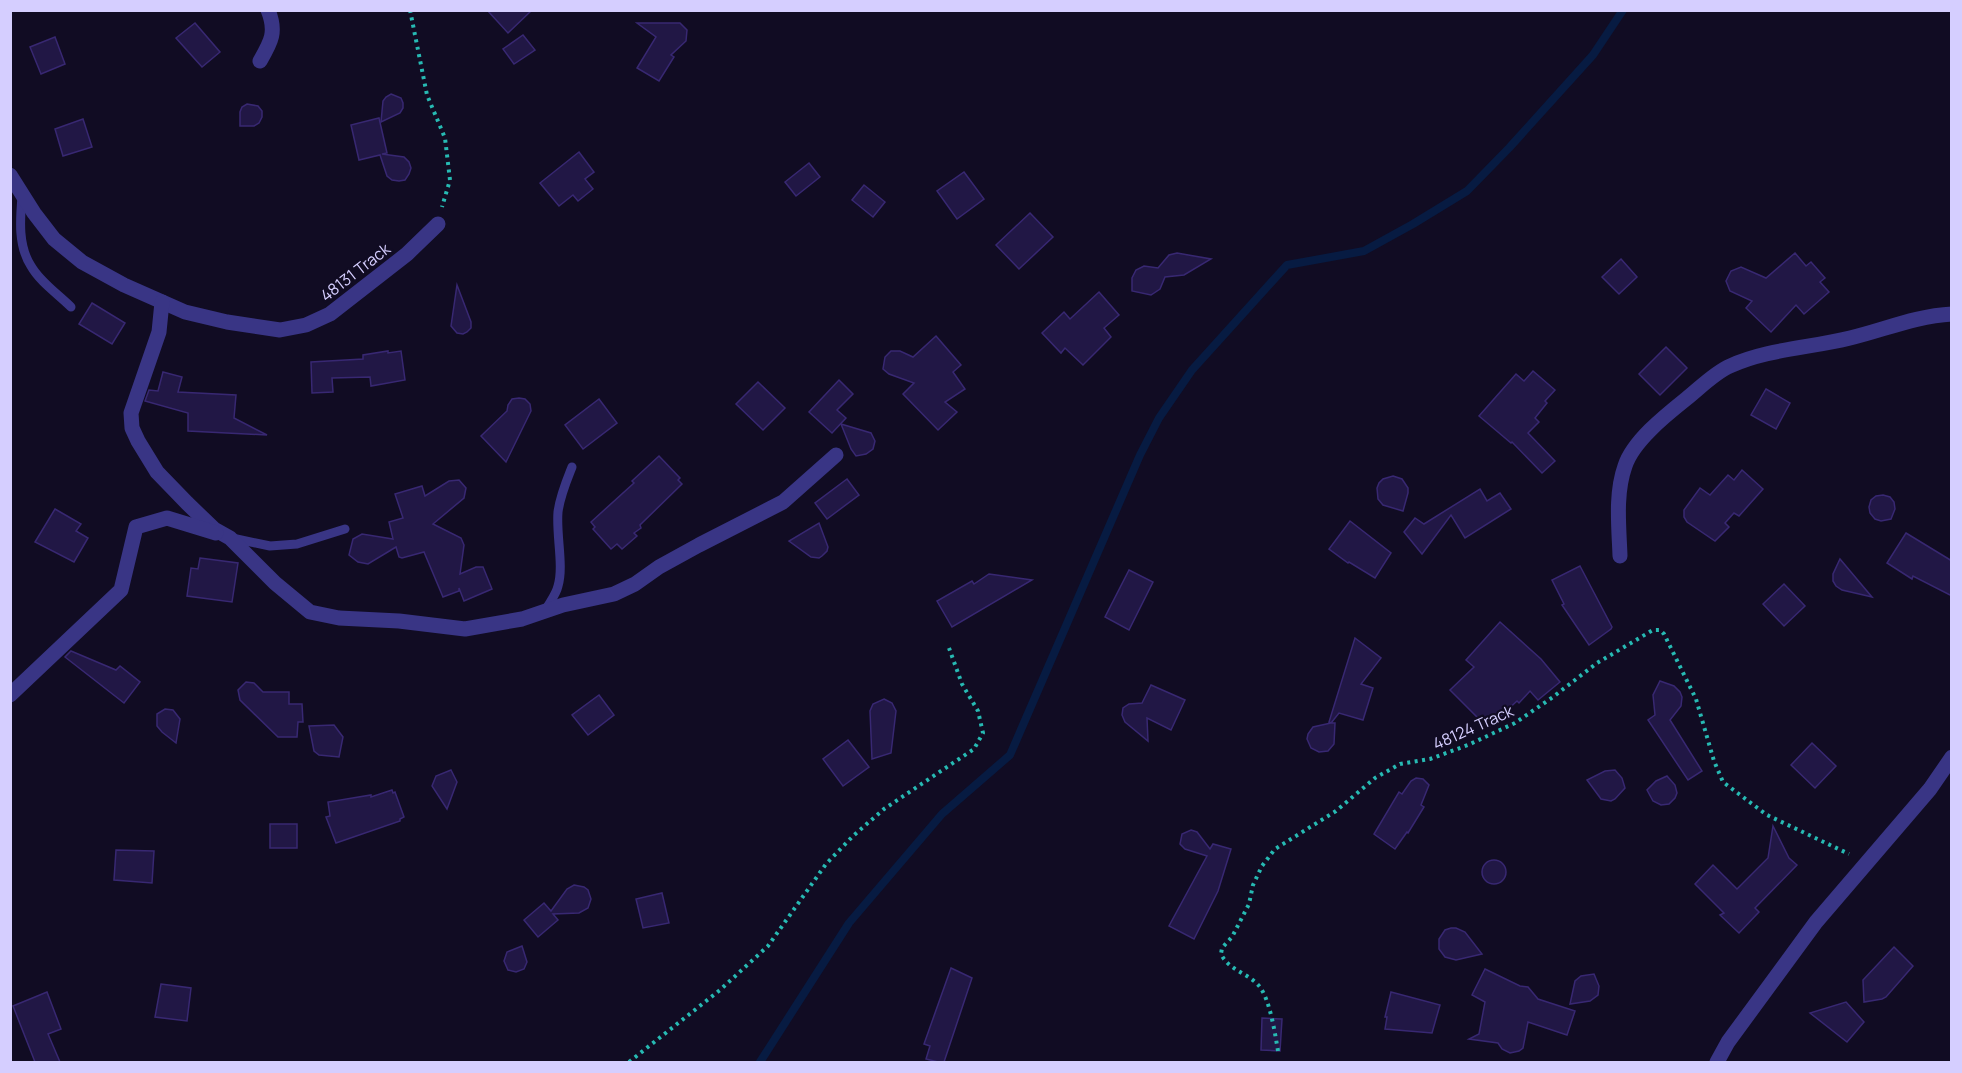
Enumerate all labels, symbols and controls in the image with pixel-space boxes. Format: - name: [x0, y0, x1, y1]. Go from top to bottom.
- street label: 48131 Track: [315, 237, 395, 306]
- street label: 48124 Track: [1429, 699, 1518, 755]

